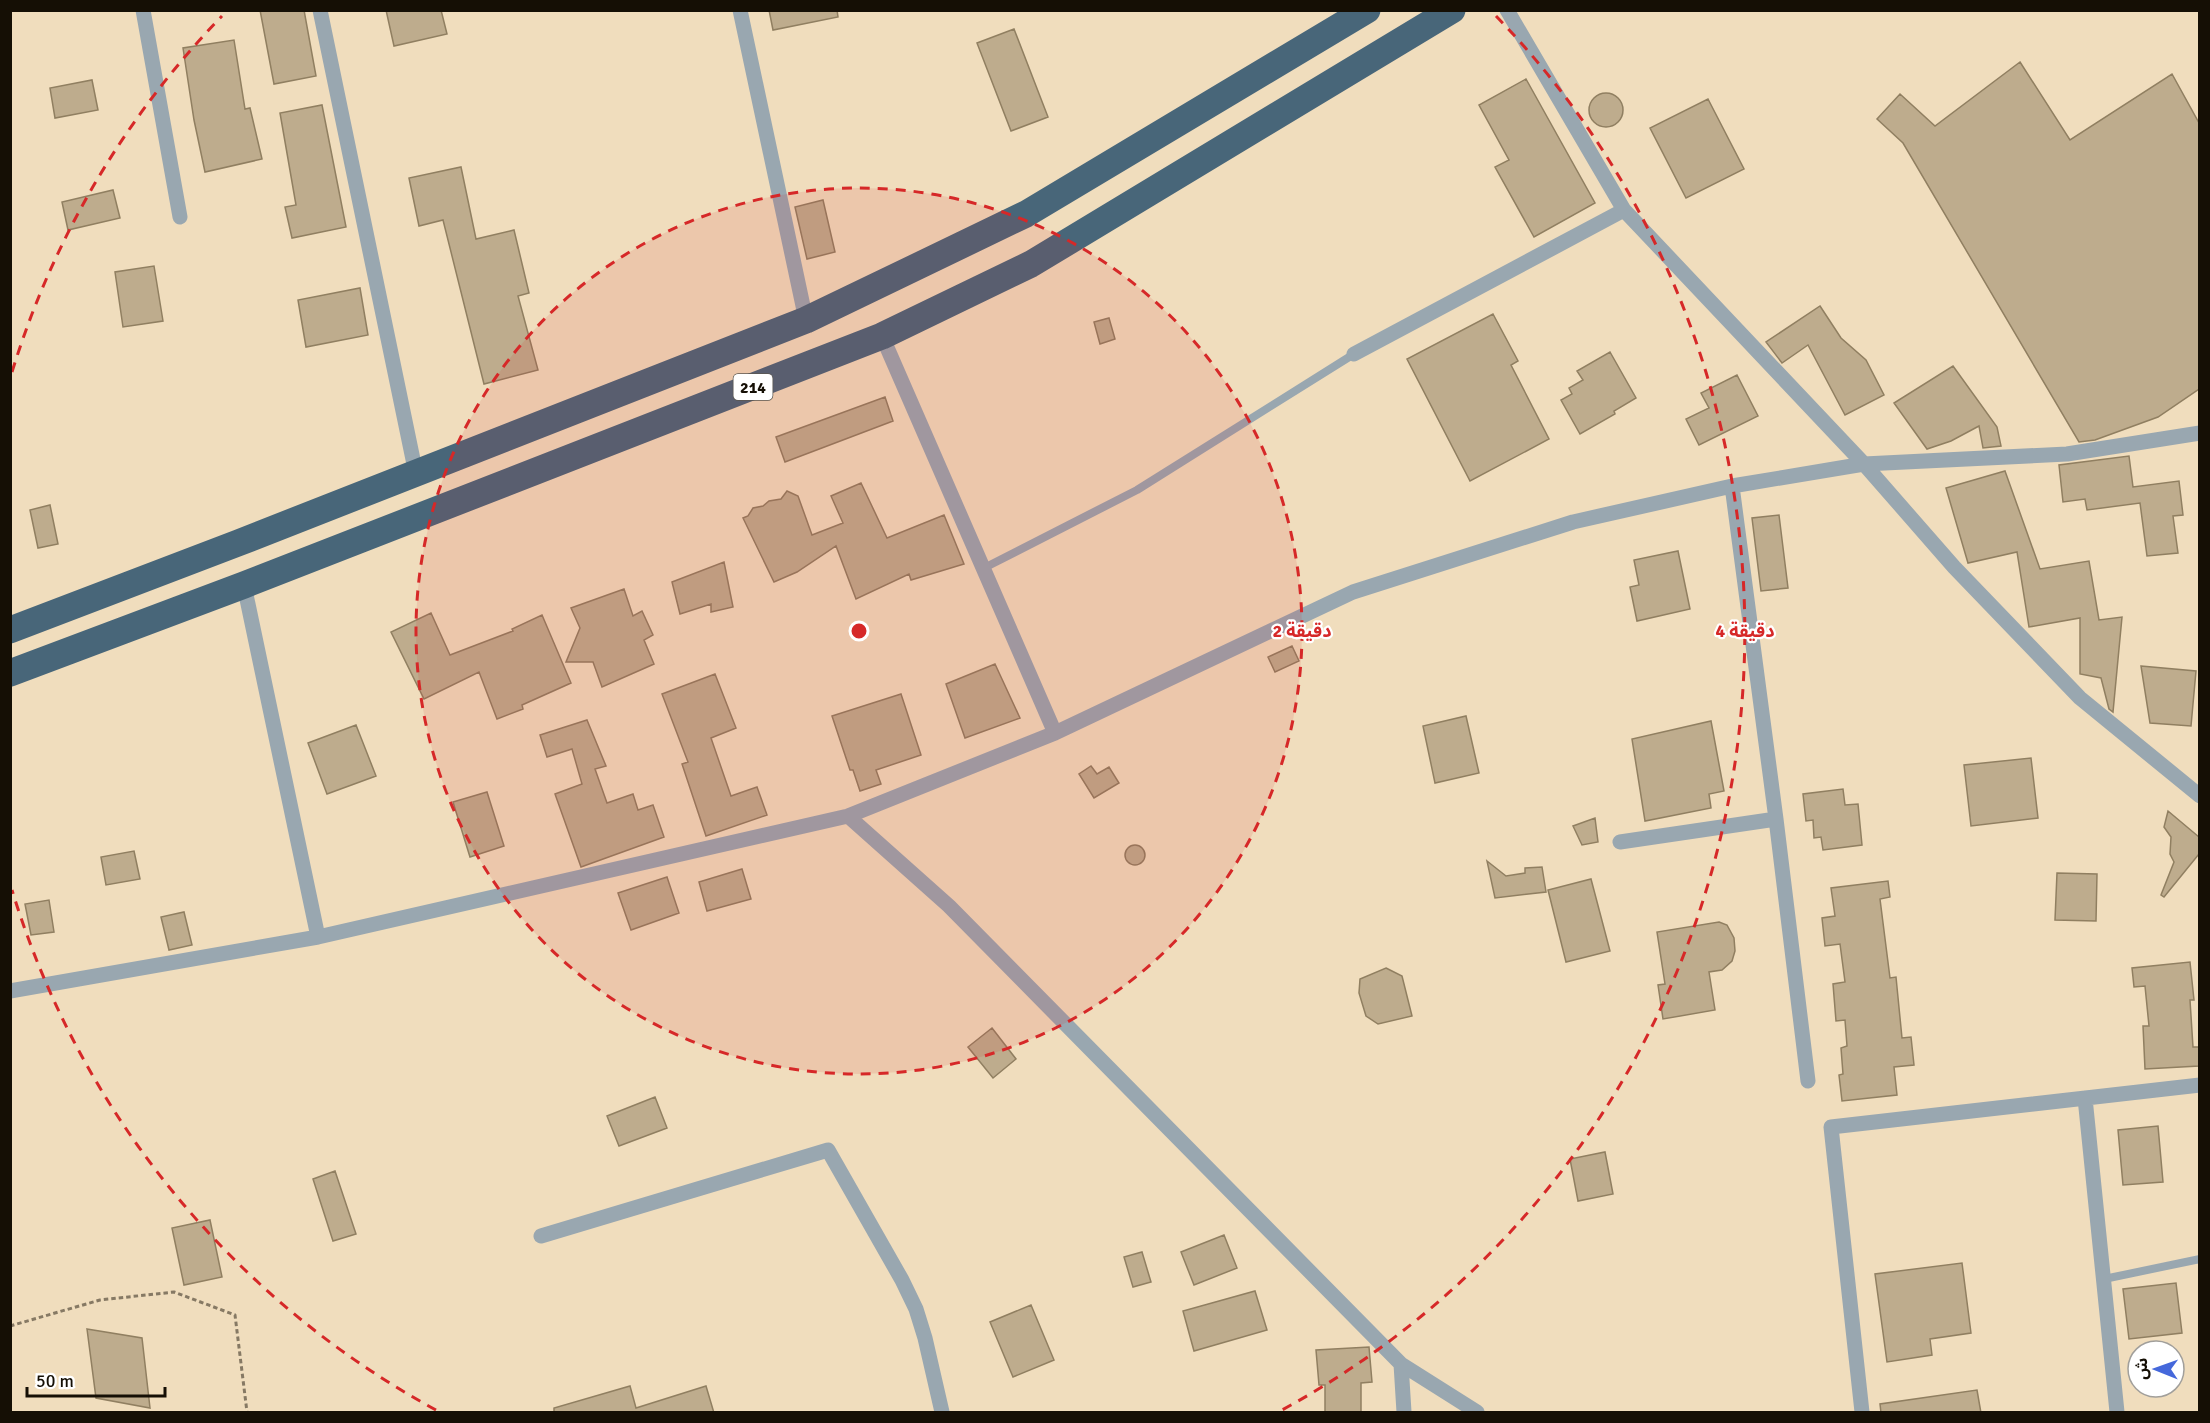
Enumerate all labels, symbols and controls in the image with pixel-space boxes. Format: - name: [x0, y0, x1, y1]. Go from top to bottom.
- road number: 214: [734, 374, 772, 400]
- text: 2 دقيقة: [1273, 620, 1331, 642]
- text: 4 دقيقة: [1716, 620, 1774, 642]
- centre of rings: [849, 621, 869, 641]
- north arrow: [2126, 1339, 2186, 1399]
- text: ش: [2132, 1358, 2152, 1380]
- scale bar: [27, 1360, 165, 1398]
- text: 50 m: [36, 1370, 74, 1392]

